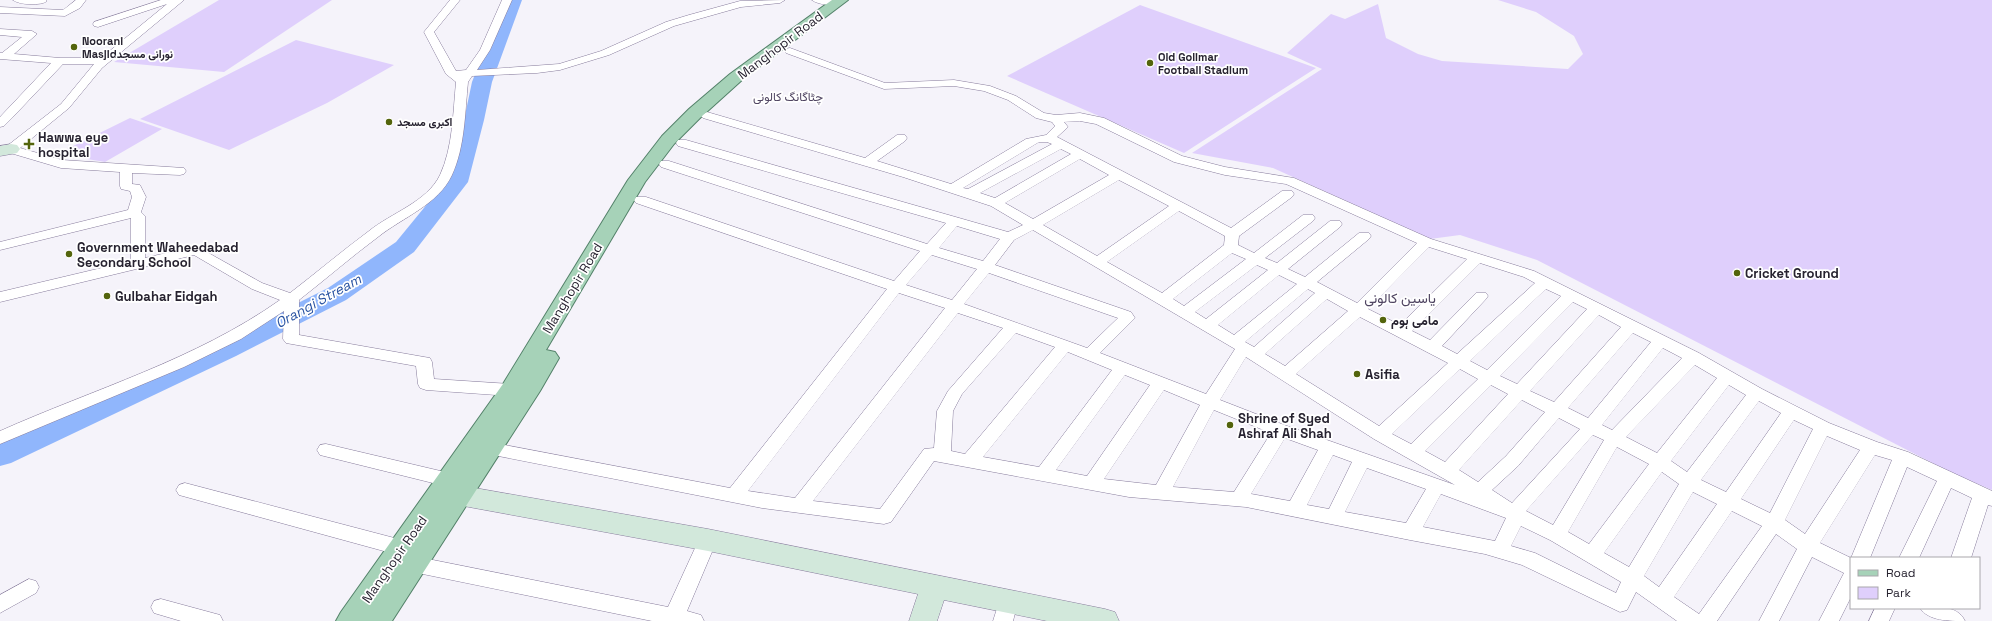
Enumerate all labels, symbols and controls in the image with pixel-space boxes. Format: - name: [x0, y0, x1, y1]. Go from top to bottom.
- street label: Manghopir Road: [734, 8, 826, 83]
- place label: Noorani Masjidنورانی مسجد: [82, 34, 173, 61]
- marker: Noorani Masjidنورانی مسجد: [69, 42, 79, 52]
- place label: Old Golimar Football Stadium: [1158, 50, 1248, 77]
- marker: Old Golimar Football Stadium: [1145, 58, 1155, 68]
- district label: چٹاگانگ کالونی: [753, 89, 823, 105]
- place label: اکبری مسجد: [397, 115, 453, 129]
- marker: اکبری مسجد: [384, 117, 394, 127]
- place label: Hawwa eye hospital: [38, 129, 108, 161]
- marker: Hawwa eye hospital: [23, 138, 35, 150]
- place label: Government Waheedabad Secondary School: [77, 239, 238, 271]
- street label: Manghopir Road: [539, 240, 606, 337]
- marker: Government Waheedabad Secondary School: [64, 249, 74, 259]
- place label: Cricket Ground: [1745, 265, 1839, 282]
- marker: Cricket Ground: [1732, 268, 1742, 278]
- water label: Orangi Stream: [272, 270, 365, 332]
- place label: Gulbahar Eidgah: [115, 288, 218, 305]
- district label: یاسین کالونی: [1364, 289, 1436, 307]
- marker: Gulbahar Eidgah: [102, 291, 112, 301]
- place label: مامی ہوم: [1391, 312, 1439, 329]
- marker: مامی ہوم: [1378, 315, 1388, 325]
- place label: Asifia: [1365, 366, 1400, 383]
- marker: Asifia: [1352, 369, 1362, 379]
- place label: Shrine of Syed Ashraf Ali Shah: [1238, 410, 1332, 442]
- marker: Shrine of Syed Ashraf Ali Shah: [1225, 420, 1235, 430]
- street label: Manghopir Road: [358, 512, 431, 606]
- legend: [1850, 557, 1980, 609]
- text: Road: [1886, 565, 1915, 581]
- text: Park: [1886, 585, 1911, 601]

